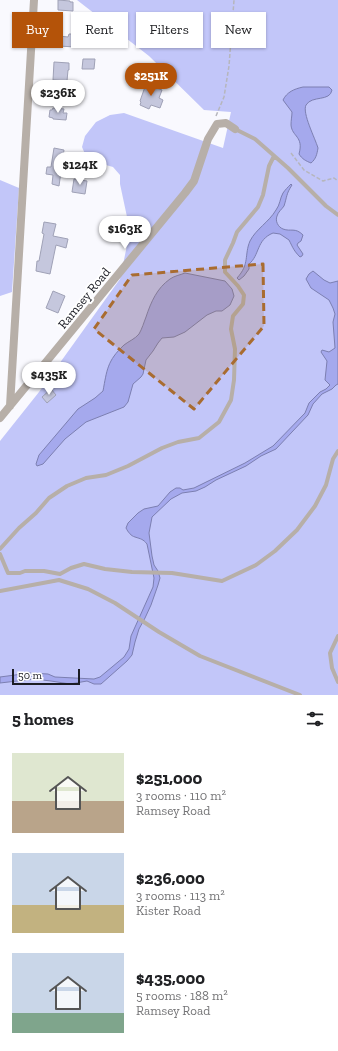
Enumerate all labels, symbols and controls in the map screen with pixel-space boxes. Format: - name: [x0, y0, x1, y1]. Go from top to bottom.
- chip: Buy: [12, 12, 63, 48]
- chip: Rent: [71, 12, 128, 48]
- chip: Filters: [136, 12, 203, 48]
- chip: New: [211, 12, 266, 48]
- pin: $251K: [123, 63, 179, 97]
- text: $251K: [134, 68, 168, 83]
- pin: $236K: [30, 80, 86, 114]
- text: $236K: [40, 85, 76, 100]
- pin: $124K: [52, 152, 108, 186]
- text: $124K: [63, 157, 97, 172]
- pin: $163K: [97, 216, 153, 250]
- text: $163K: [108, 221, 142, 236]
- street label: Ramsey Road: [55, 264, 113, 332]
- pin: $435K: [21, 362, 77, 396]
- text: $435K: [31, 367, 67, 382]
- scale bar: [12, 667, 80, 686]
- text: 50 m: [18, 669, 42, 682]
- icon: filters: [304, 708, 326, 730]
- text: 5 homes: [12, 709, 74, 729]
- text: $251,000: [136, 768, 202, 788]
- icon: home: [44, 769, 92, 817]
- text: 3 rooms · 110 m²: [136, 788, 226, 803]
- text: Ramsey Road: [136, 803, 210, 818]
- text: $236,000: [136, 868, 205, 888]
- icon: home: [44, 869, 92, 917]
- text: 3 rooms · 113 m²: [136, 888, 225, 903]
- text: Kister Road: [136, 903, 201, 918]
- text: $435,000: [136, 968, 205, 988]
- icon: home: [44, 969, 92, 1017]
- text: 5 rooms · 188 m²: [136, 988, 228, 1003]
- text: Ramsey Road: [136, 1003, 210, 1018]

